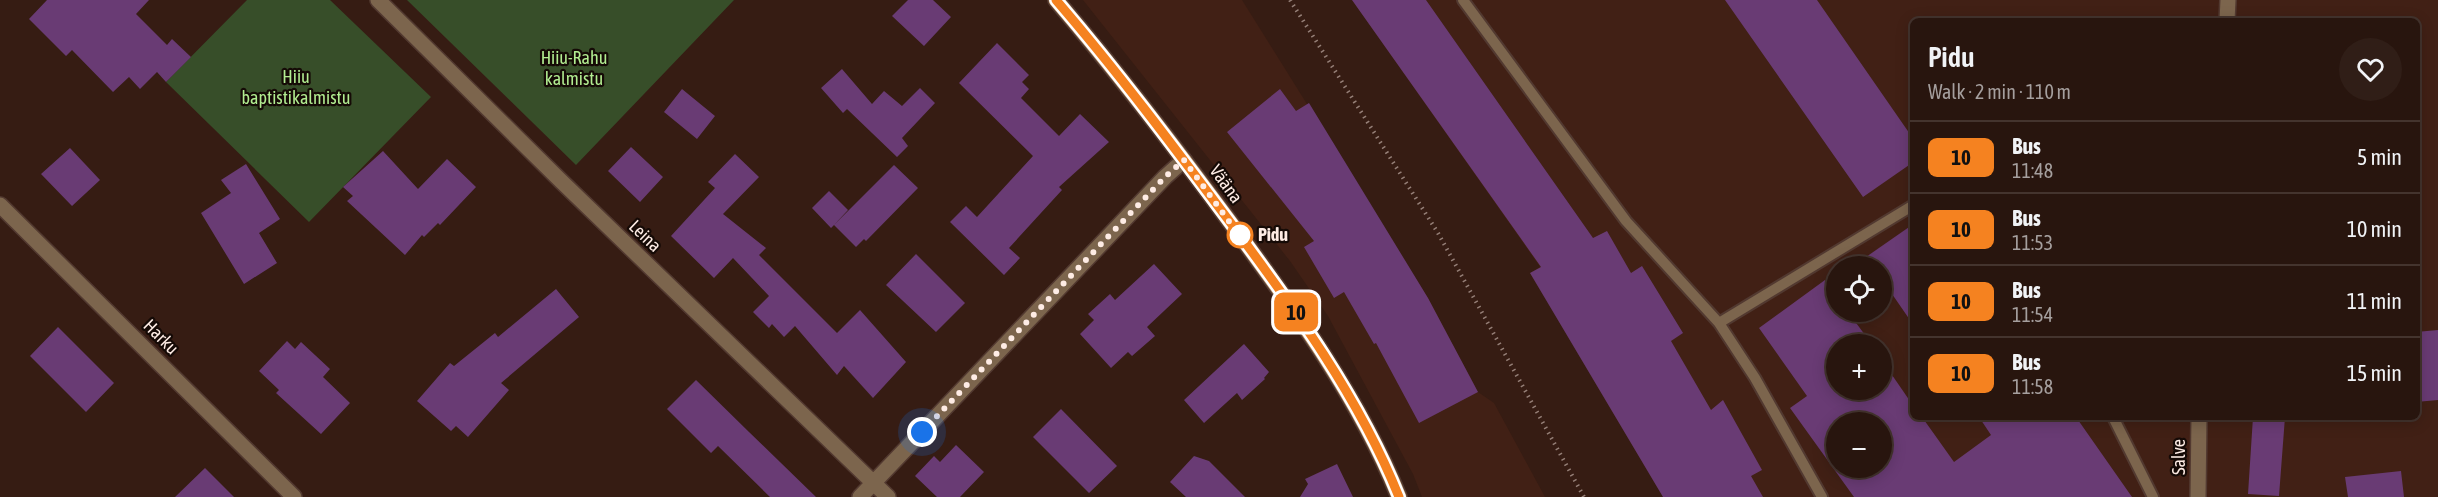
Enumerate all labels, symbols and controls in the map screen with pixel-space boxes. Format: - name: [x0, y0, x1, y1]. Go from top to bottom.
- button: heart: [2339, 38, 2402, 101]
- text: Pidu: [1928, 41, 1975, 73]
- park label: Hiiu-Rahu kalmistu: [541, 47, 607, 89]
- park label: Hiiu baptistikalmistu: [242, 66, 350, 108]
- text: Walk · 2 min · 110 m: [1928, 80, 2071, 103]
- text: Bus: [2012, 133, 2041, 159]
- text: 5 min: [2357, 144, 2402, 170]
- text: 10: [1951, 145, 1971, 169]
- text: 11:48: [2012, 159, 2053, 182]
- street label: Vääna: [1206, 160, 1247, 207]
- text: Bus: [2012, 205, 2041, 231]
- street label: Leina: [625, 215, 666, 256]
- text: 10 min: [2347, 216, 2402, 242]
- text: 10: [1951, 217, 1971, 241]
- marker: Pidu: [1227, 222, 1253, 248]
- place label: Pidu: [1258, 224, 1288, 245]
- text: 11:53: [2012, 231, 2053, 254]
- map controls: [1826, 256, 1892, 478]
- button: locate: [1826, 256, 1892, 322]
- text: Bus: [2012, 277, 2041, 303]
- text: 11 min: [2347, 288, 2402, 314]
- text: 10: [1951, 289, 1971, 313]
- line badge: 10: [1269, 292, 1323, 332]
- text: 10: [1286, 300, 1306, 324]
- text: 11:54: [2012, 303, 2053, 326]
- street label: Harku: [140, 315, 183, 358]
- button: +: [1826, 334, 1892, 400]
- text: Bus: [2012, 349, 2041, 375]
- text: 15 min: [2347, 360, 2402, 386]
- text: 10: [1951, 361, 1971, 385]
- text: 11:58: [2012, 375, 2053, 398]
- button: −: [1826, 412, 1892, 478]
- your location: [907, 417, 937, 447]
- street label: Salve: [2168, 439, 2189, 475]

